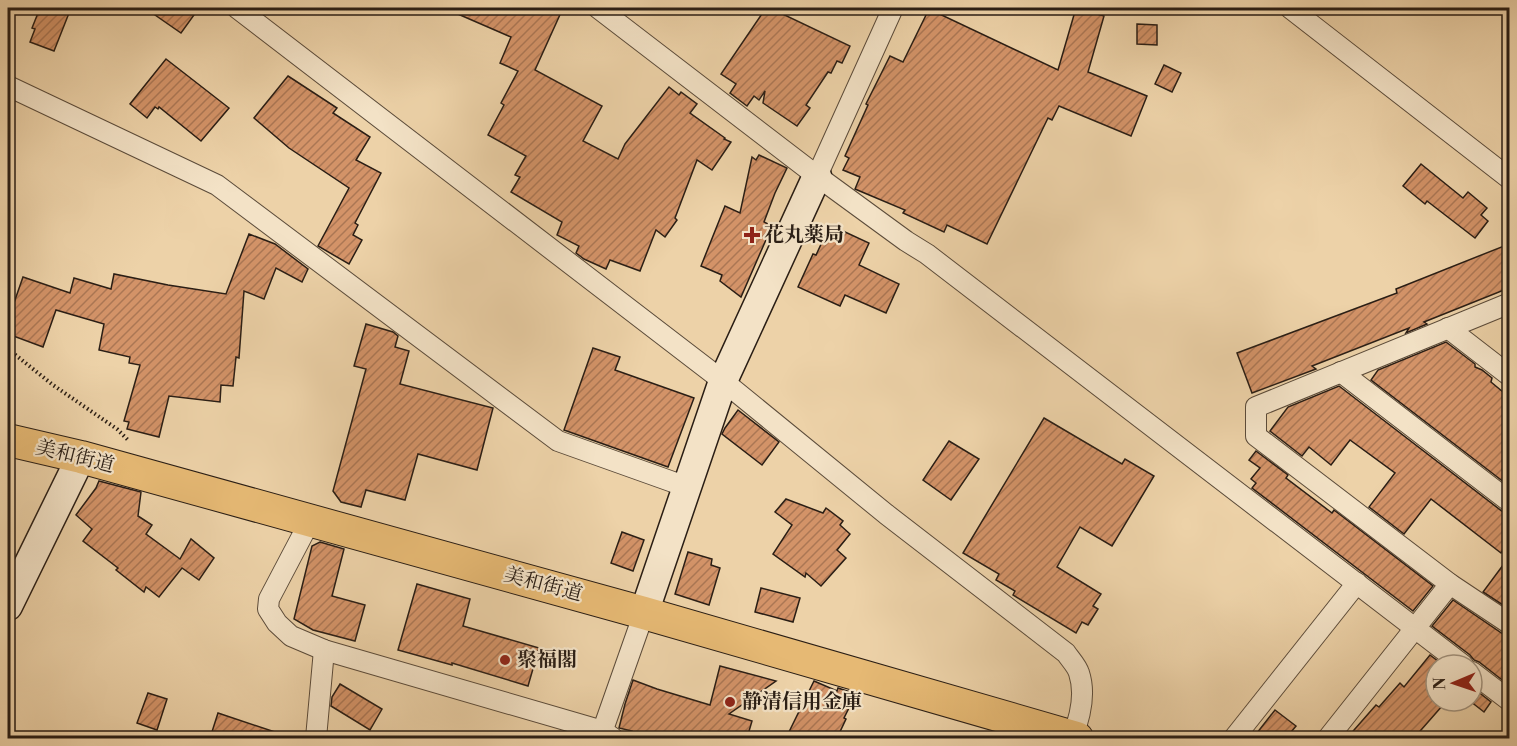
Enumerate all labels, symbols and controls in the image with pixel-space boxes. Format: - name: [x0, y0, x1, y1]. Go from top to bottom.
- place label: 花丸薬局: [764, 223, 844, 248]
- marker: 花丸薬局: [745, 228, 759, 242]
- street label: 美和街道: [33, 435, 117, 479]
- street label: 美和街道: [501, 563, 585, 607]
- place label: 聚福閣: [517, 648, 577, 673]
- marker: 聚福閣: [498, 653, 512, 667]
- north arrow: [1424, 653, 1484, 713]
- text: N: [1430, 676, 1450, 690]
- place label: 静清信用金庫: [742, 690, 862, 715]
- marker: 静清信用金庫: [723, 695, 737, 709]

